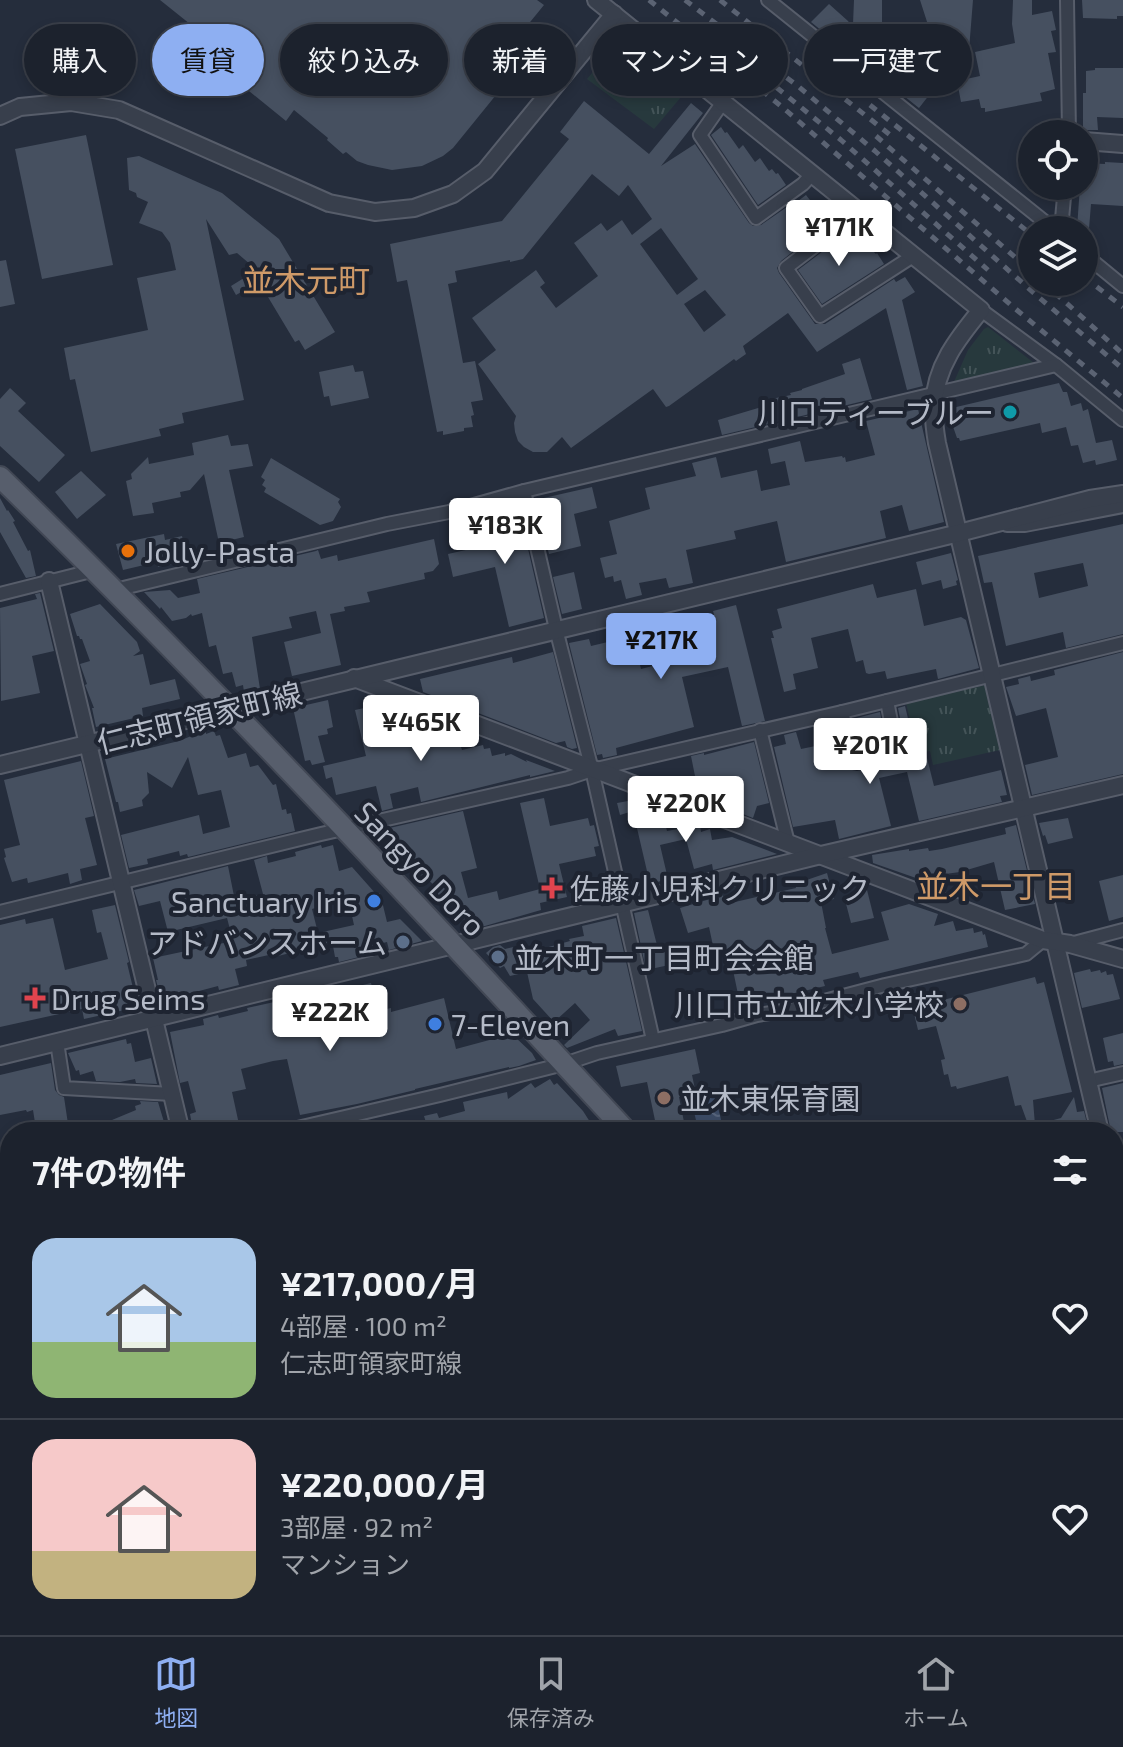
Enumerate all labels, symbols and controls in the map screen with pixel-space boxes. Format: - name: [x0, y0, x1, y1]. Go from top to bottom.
- chip: 購入: [24, 24, 136, 96]
- chip: 賃貸: [152, 24, 264, 96]
- chip: 絞り込み: [280, 24, 448, 96]
- chip: 新着: [464, 24, 576, 96]
- chip: マンション: [592, 24, 788, 96]
- chip: 一戸建て: [804, 24, 972, 96]
- map controls: [1018, 120, 1098, 296]
- button: locate: [1018, 120, 1098, 200]
- pin: ¥171K: [783, 200, 895, 268]
- text: ¥171K: [804, 210, 874, 241]
- button: layers: [1018, 216, 1098, 296]
- district label: 並木元町: [242, 260, 370, 298]
- place label: 川口ティーブルー: [758, 394, 994, 430]
- marker: 川口ティーブルー: [1001, 403, 1019, 421]
- pin: ¥183K: [449, 498, 561, 566]
- text: ¥183K: [467, 508, 543, 539]
- place label: Jolly-Pasta: [144, 533, 295, 569]
- marker: Jolly-Pasta: [119, 542, 137, 560]
- pin: ¥217K: [605, 613, 717, 681]
- text: ¥217K: [624, 623, 698, 654]
- street label: 仁志町領家町線: [93, 674, 305, 760]
- pin: ¥465K: [365, 695, 477, 763]
- text: ¥465K: [381, 705, 461, 736]
- pin: ¥201K: [814, 718, 926, 786]
- text: ¥201K: [832, 728, 908, 759]
- pin: ¥220K: [630, 776, 742, 844]
- text: ¥220K: [646, 786, 726, 817]
- street label: Sangyo Doro: [348, 793, 494, 943]
- district label: 並木一丁目: [916, 866, 1076, 904]
- place label: 佐藤小児科クリニック: [570, 870, 870, 906]
- marker: 佐藤小児科クリニック: [541, 877, 563, 899]
- place label: Sanctuary Iris: [171, 883, 358, 919]
- marker: Sanctuary Iris: [365, 892, 383, 910]
- place label: アドバンスホーム: [147, 924, 387, 960]
- marker: アドバンスホーム: [394, 933, 412, 951]
- place label: 並木町一丁目町会会館: [514, 939, 814, 975]
- marker: 並木町一丁目町会会館: [489, 948, 507, 966]
- place label: Drug Seims: [51, 980, 205, 1016]
- pin: ¥222K: [274, 985, 386, 1053]
- place label: 川口市立並木小学校: [674, 986, 944, 1022]
- marker: Drug Seims: [26, 989, 44, 1007]
- text: ¥222K: [290, 995, 370, 1026]
- marker: 川口市立並木小学校: [951, 995, 969, 1013]
- place label: 7-Eleven: [451, 1006, 570, 1042]
- marker: 7-Eleven: [426, 1015, 444, 1033]
- place label: 並木東保育園: [680, 1080, 860, 1116]
- marker: 並木東保育園: [655, 1089, 673, 1107]
- icon: filters: [1048, 1148, 1092, 1192]
- text: 7件の物件: [32, 1151, 186, 1192]
- text: ¥217,000/月: [280, 1262, 479, 1303]
- icon: home: [96, 1270, 192, 1366]
- icon: heart: [1048, 1296, 1092, 1340]
- text: 4部屋 · 100 m²: [280, 1310, 447, 1341]
- text: 仁志町領家町線: [280, 1347, 462, 1378]
- text: ¥220,000/月: [280, 1463, 489, 1504]
- icon: home: [96, 1471, 192, 1567]
- icon: heart: [1048, 1497, 1092, 1541]
- text: 3部屋 · 92 m²: [280, 1511, 433, 1542]
- text: マンション: [280, 1548, 410, 1579]
- tab: 地図: [154, 1652, 198, 1732]
- tab: 保存済み: [507, 1652, 595, 1732]
- tab: ホーム: [903, 1652, 969, 1732]

